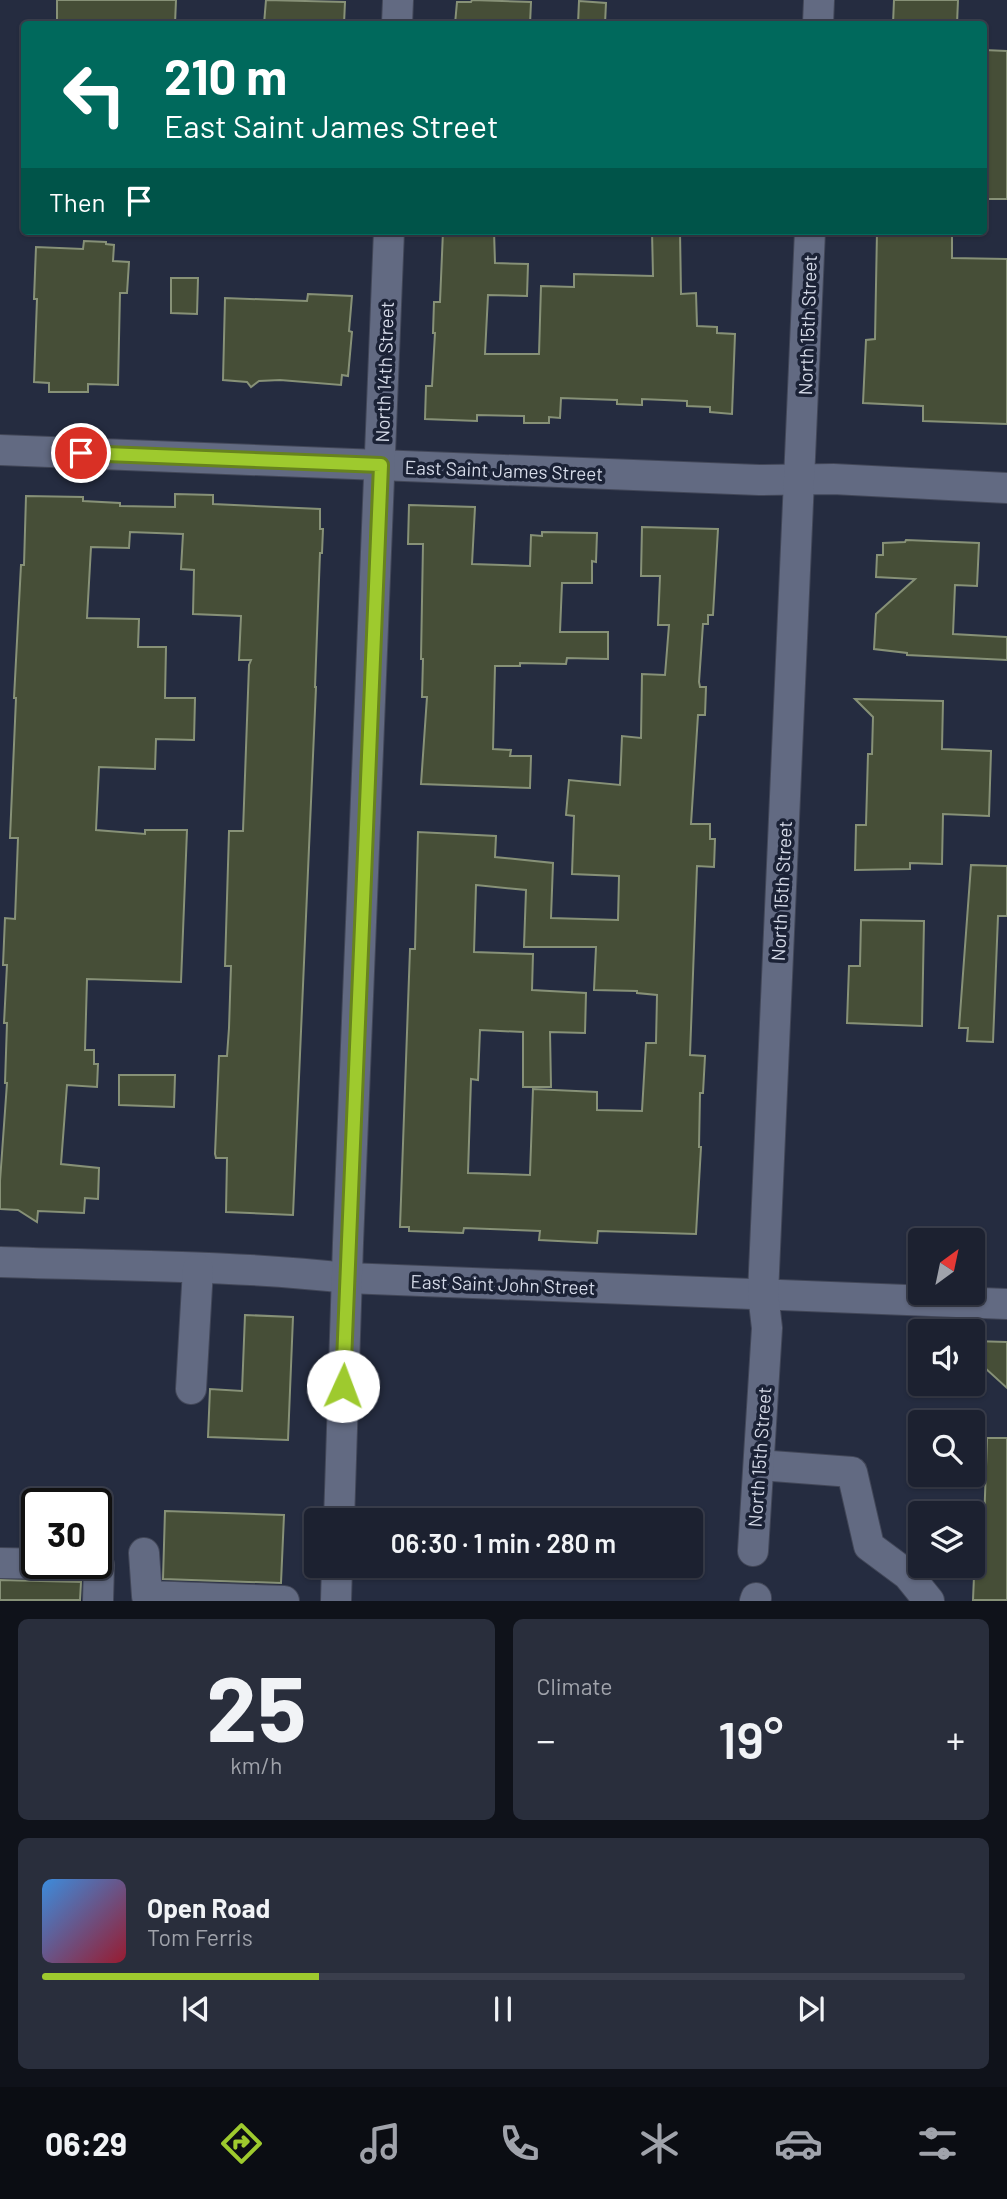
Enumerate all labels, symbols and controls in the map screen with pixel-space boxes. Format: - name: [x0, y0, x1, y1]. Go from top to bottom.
- text: 210 m: [164, 46, 287, 105]
- icon: left: [49, 49, 140, 140]
- text: East Saint James Street: [164, 106, 499, 144]
- icon: arrive: [120, 182, 158, 220]
- text: Then: [49, 186, 106, 217]
- street label: North 15th Street: [793, 254, 821, 396]
- street label: North 14th Street: [370, 301, 398, 443]
- pin: [51, 423, 111, 483]
- icon: arrive: [62, 434, 100, 472]
- street label: East Saint James Street: [404, 455, 604, 485]
- street label: North 15th Street: [766, 820, 796, 962]
- north arrow: [908, 1228, 985, 1306]
- map controls: [908, 1228, 985, 1578]
- street label: East Saint John Street: [410, 1269, 596, 1299]
- button: sound: [908, 1319, 985, 1396]
- position arrow: [306, 1349, 380, 1423]
- street label: North 15th Street: [743, 1386, 775, 1528]
- button: search: [908, 1410, 985, 1487]
- speed limit sign: 30: [21, 1488, 112, 1579]
- button: layers: [908, 1501, 985, 1578]
- text: 06:30 · 1 min · 280 m: [391, 1527, 616, 1558]
- text: 25: [206, 1651, 306, 1760]
- text: Climate: [537, 1672, 613, 1700]
- text: 19°: [718, 1707, 783, 1769]
- text: −: [537, 1716, 556, 1762]
- text: +: [946, 1716, 965, 1762]
- text: km/h: [230, 1751, 282, 1779]
- text: Open Road: [147, 1892, 270, 1923]
- text: Tom Ferris: [147, 1923, 253, 1951]
- icon: previous: [177, 1990, 215, 2028]
- icon: pause: [484, 1990, 522, 2028]
- icon: next: [792, 1990, 830, 2028]
- icon: directions: [217, 2119, 266, 2168]
- icon: music: [356, 2119, 405, 2168]
- icon: phone: [495, 2119, 544, 2168]
- icon: climate: [635, 2119, 684, 2168]
- icon: car: [774, 2119, 823, 2168]
- icon: filters: [913, 2119, 962, 2168]
- text: 06:29: [45, 2124, 127, 2162]

